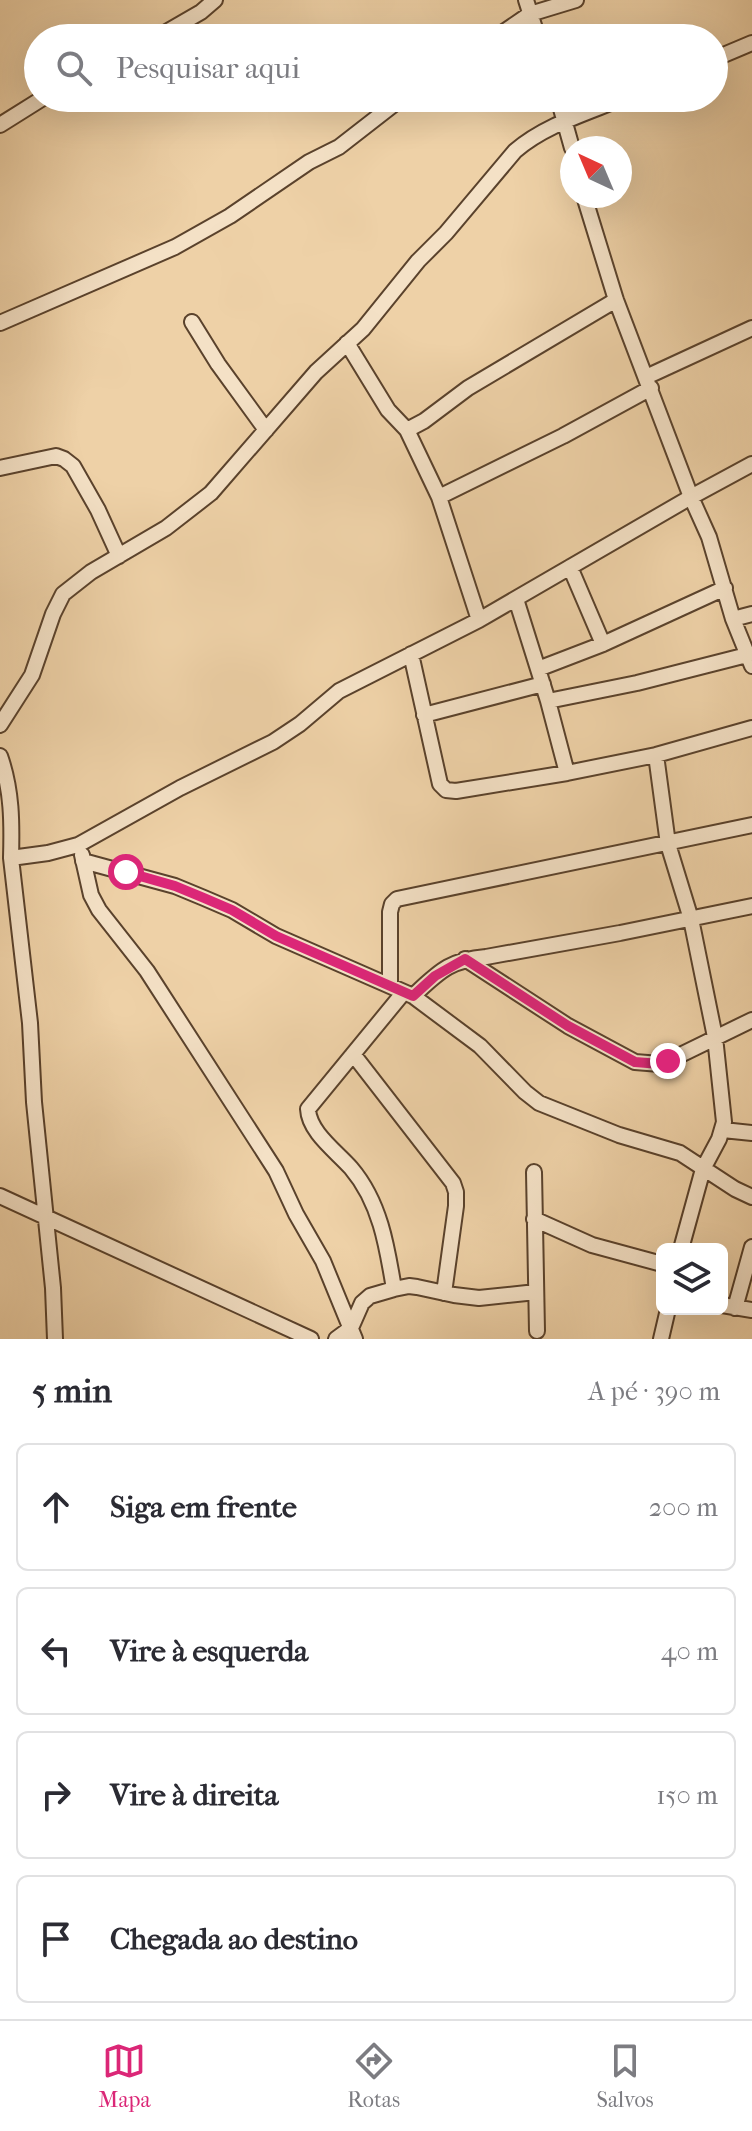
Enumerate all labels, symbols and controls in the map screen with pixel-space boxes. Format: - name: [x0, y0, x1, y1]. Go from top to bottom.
- search box: [24, 24, 728, 112]
- icon: search: [52, 46, 96, 90]
- text: Pesquisar aqui: [116, 51, 300, 86]
- north arrow: [560, 136, 632, 208]
- route start: [108, 854, 144, 890]
- route end: [650, 1043, 686, 1079]
- map controls: [656, 1243, 728, 1315]
- button: layers: [656, 1243, 728, 1315]
- text: 5 min: [32, 1371, 112, 1411]
- text: A pé · 390 m: [588, 1376, 720, 1407]
- icon: ahead: [34, 1485, 78, 1529]
- text: Siga em frente: [110, 1490, 297, 1525]
- text: 200 m: [649, 1492, 718, 1523]
- icon: left: [34, 1629, 78, 1673]
- text: Vire à esquerda: [110, 1634, 308, 1669]
- text: 40 m: [661, 1636, 718, 1667]
- icon: right: [34, 1773, 78, 1817]
- text: Vire à direita: [110, 1778, 278, 1813]
- text: 150 m: [656, 1780, 718, 1811]
- icon: arrive: [34, 1917, 78, 1961]
- text: Chegada ao destino: [110, 1922, 358, 1957]
- tab: Mapa: [98, 2039, 151, 2113]
- tab: Rotas: [347, 2039, 400, 2113]
- tab: Salvos: [597, 2039, 654, 2113]

